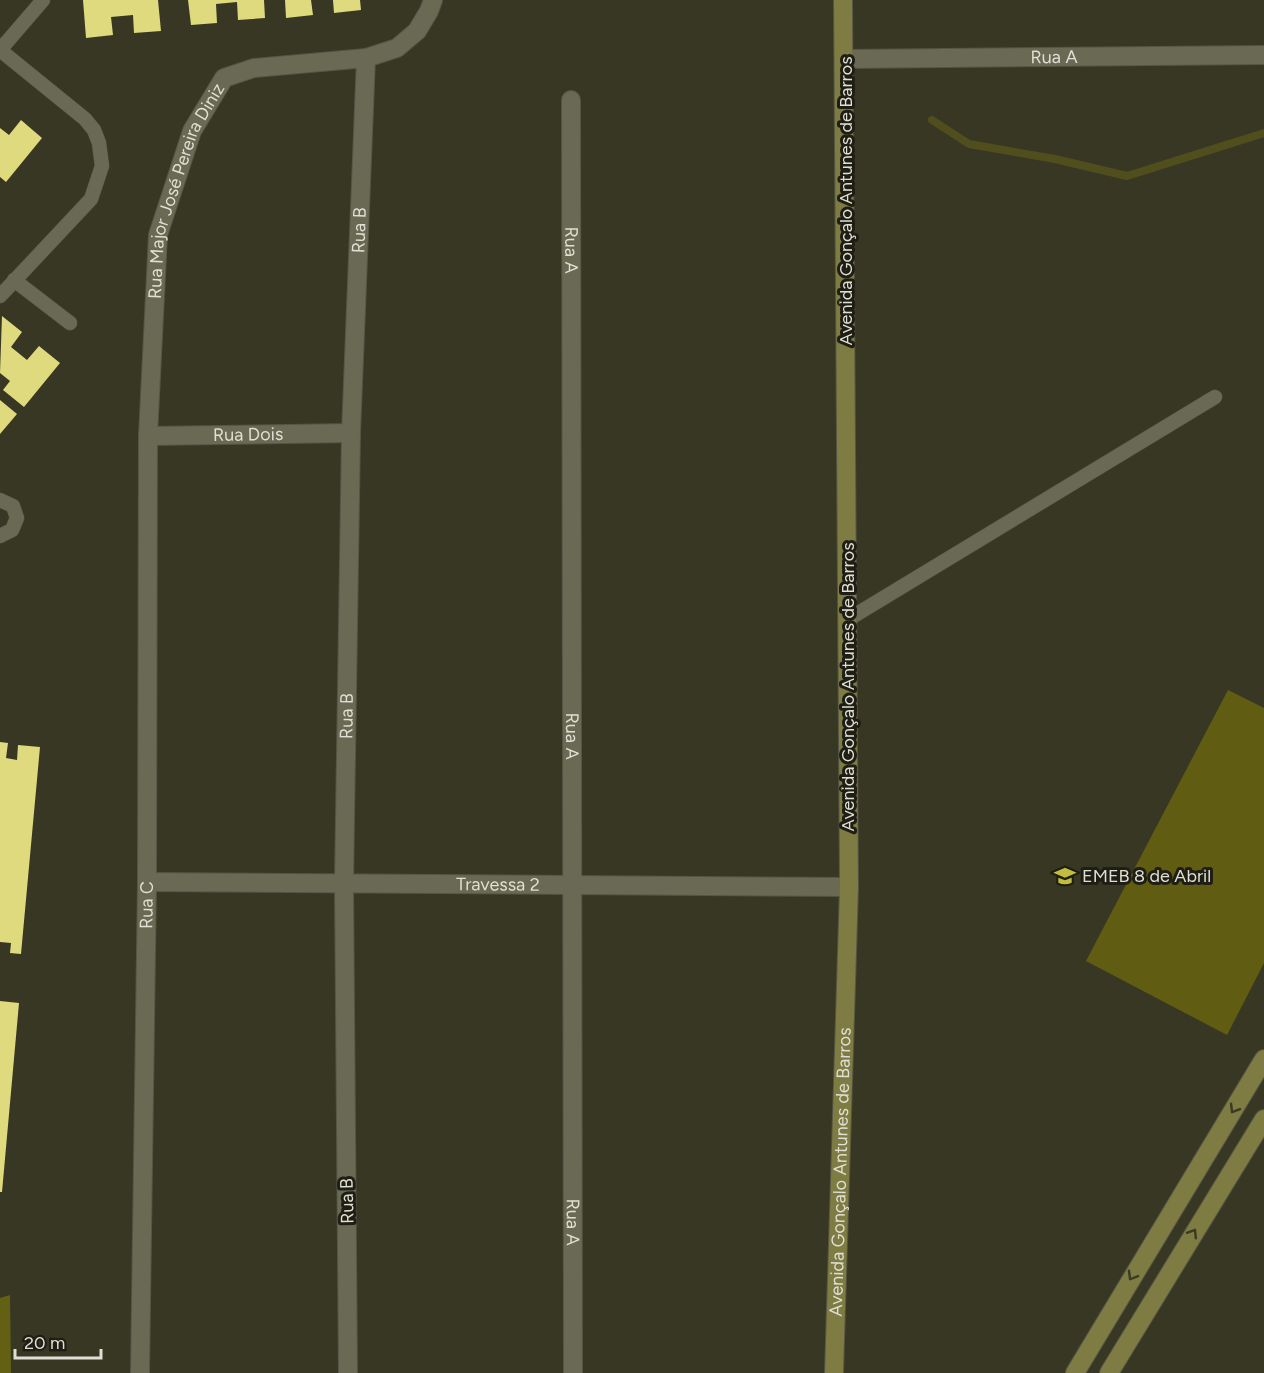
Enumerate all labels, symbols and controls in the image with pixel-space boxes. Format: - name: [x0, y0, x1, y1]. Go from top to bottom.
- street label: Rua A: [1030, 46, 1078, 68]
- street label: Avenida Gonçalo Antunes de Barros: [835, 56, 857, 346]
- street label: Rua Major José Pereira Diniz: [144, 79, 229, 299]
- street label: Rua B: [347, 207, 371, 254]
- street label: Rua A: [560, 226, 582, 274]
- street label: Rua Dois: [213, 423, 283, 446]
- street label: Avenida Gonçalo Antunes de Barros: [837, 542, 859, 832]
- street label: Rua B: [335, 693, 358, 739]
- street label: Rua A: [561, 712, 583, 760]
- school or university icon: EMEB 8 de Abril: [1053, 864, 1077, 888]
- place label: EMEB 8 de Abril: [1082, 865, 1211, 887]
- street label: Travessa 2: [456, 873, 540, 896]
- street label: Rua C: [135, 881, 158, 929]
- street label: Avenida Gonçalo Antunes de Barros: [825, 1027, 856, 1317]
- one-way arrow: [1229, 1103, 1241, 1113]
- street label: Rua B: [336, 1178, 358, 1224]
- street label: Rua A: [562, 1198, 584, 1246]
- one-way arrow: [1186, 1229, 1198, 1239]
- one-way arrow: [1128, 1270, 1140, 1280]
- scale bar: [15, 1322, 100, 1360]
- text: 20 m: [24, 1332, 65, 1354]

